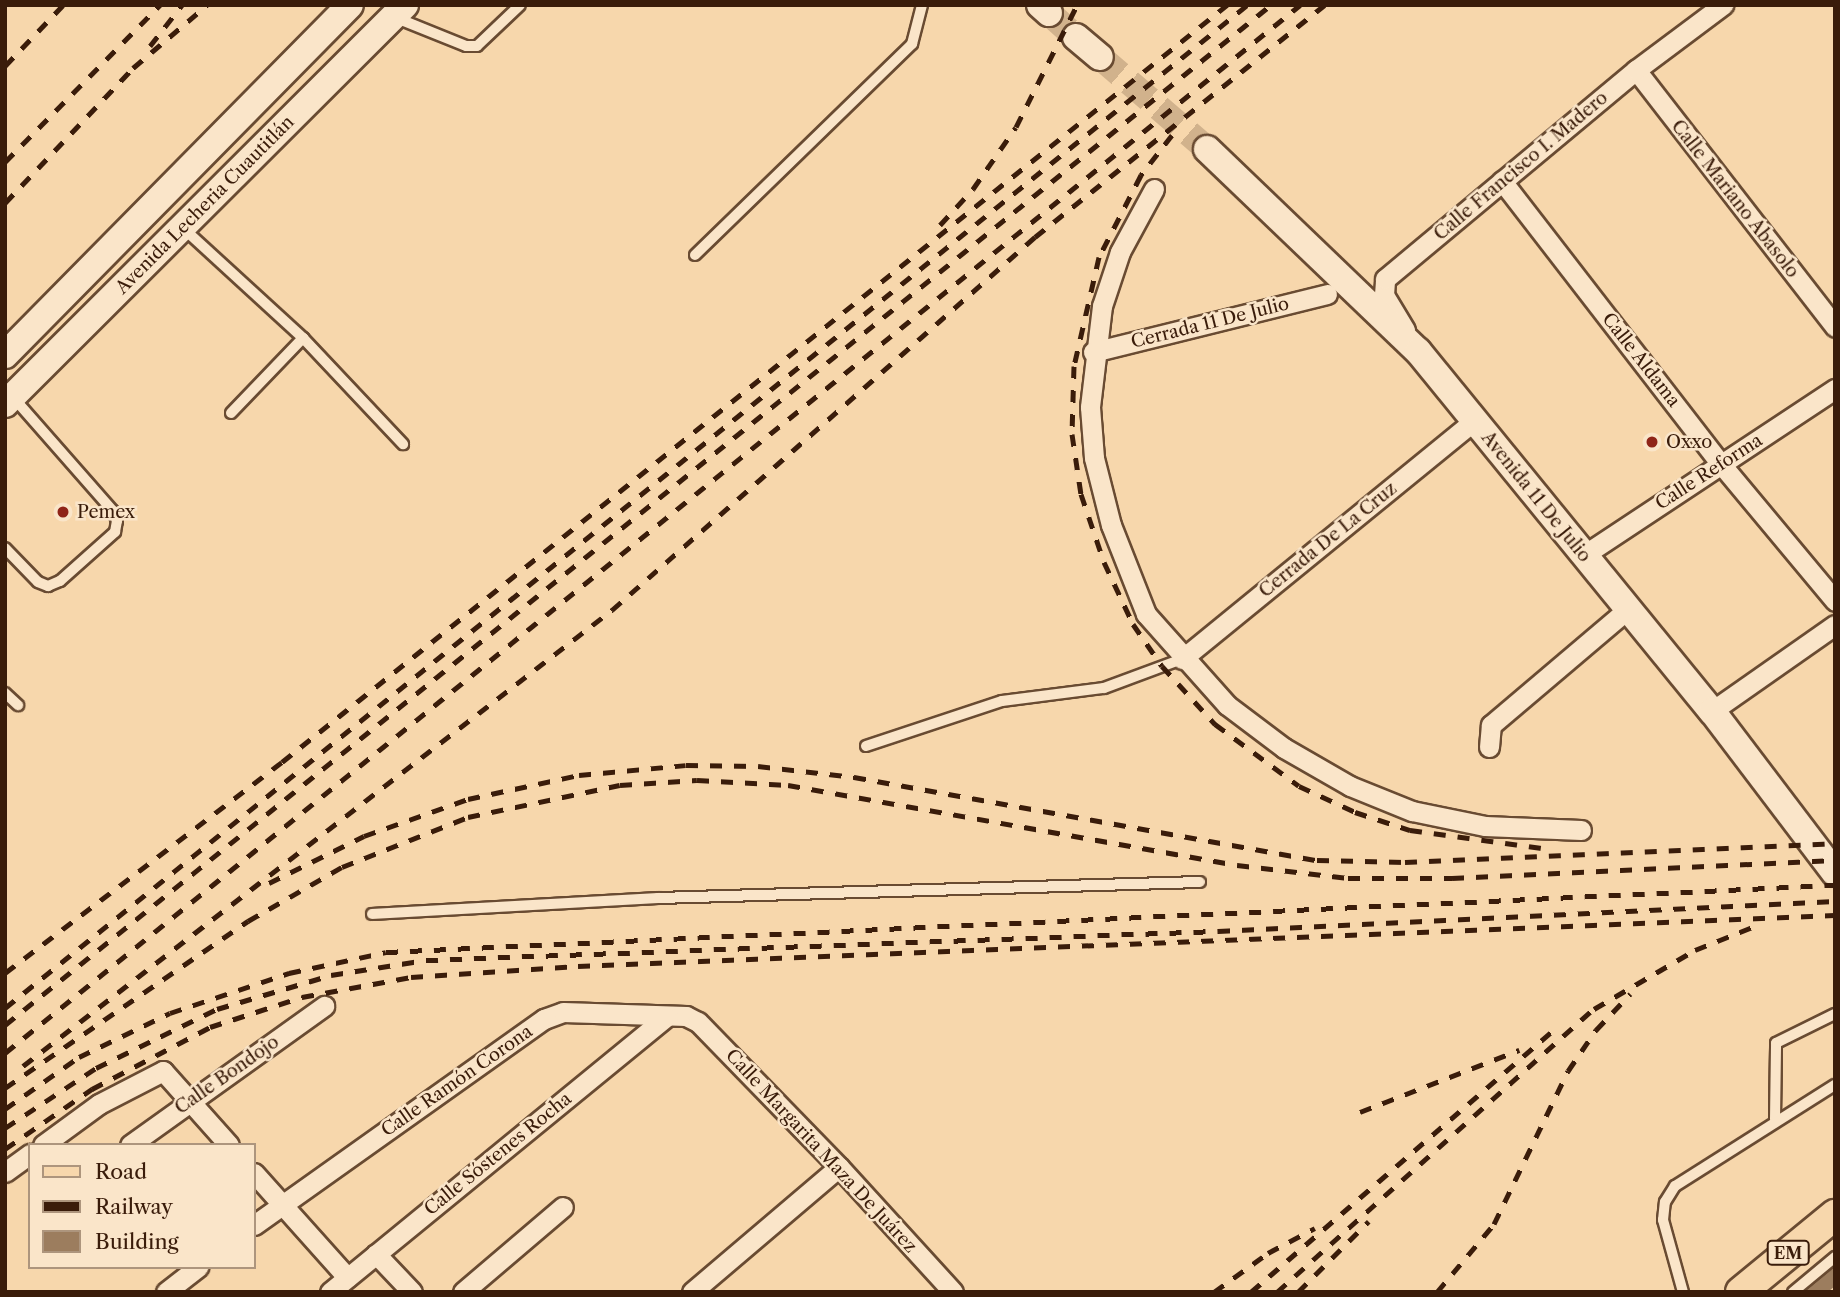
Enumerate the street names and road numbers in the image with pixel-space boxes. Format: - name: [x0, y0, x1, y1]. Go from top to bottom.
- street label: Calle Francisco I. Madero: [1430, 87, 1612, 245]
- street label: Avenida Lecheria Cuautitlán: [111, 111, 299, 299]
- street label: Calle Mariano Abasolo: [1666, 115, 1804, 283]
- street label: Cerrada 11 De Julio: [1129, 293, 1291, 353]
- street label: Calle Aldama: [1597, 308, 1685, 412]
- street label: Avenida 11 De Julio: [1477, 427, 1595, 567]
- street label: Calle Reforma: [1651, 429, 1767, 515]
- street label: Cerrada De La Cruz: [1255, 478, 1401, 602]
- street label: Calle Ramón Corona: [377, 1021, 537, 1141]
- street label: Calle Bondojo: [171, 1031, 283, 1119]
- street label: Calle Margarita Maza De Juárez: [721, 1045, 921, 1257]
- street label: Calle Sóstenes Rocha: [420, 1088, 576, 1220]
- road number: EM: [1765, 1240, 1811, 1266]

